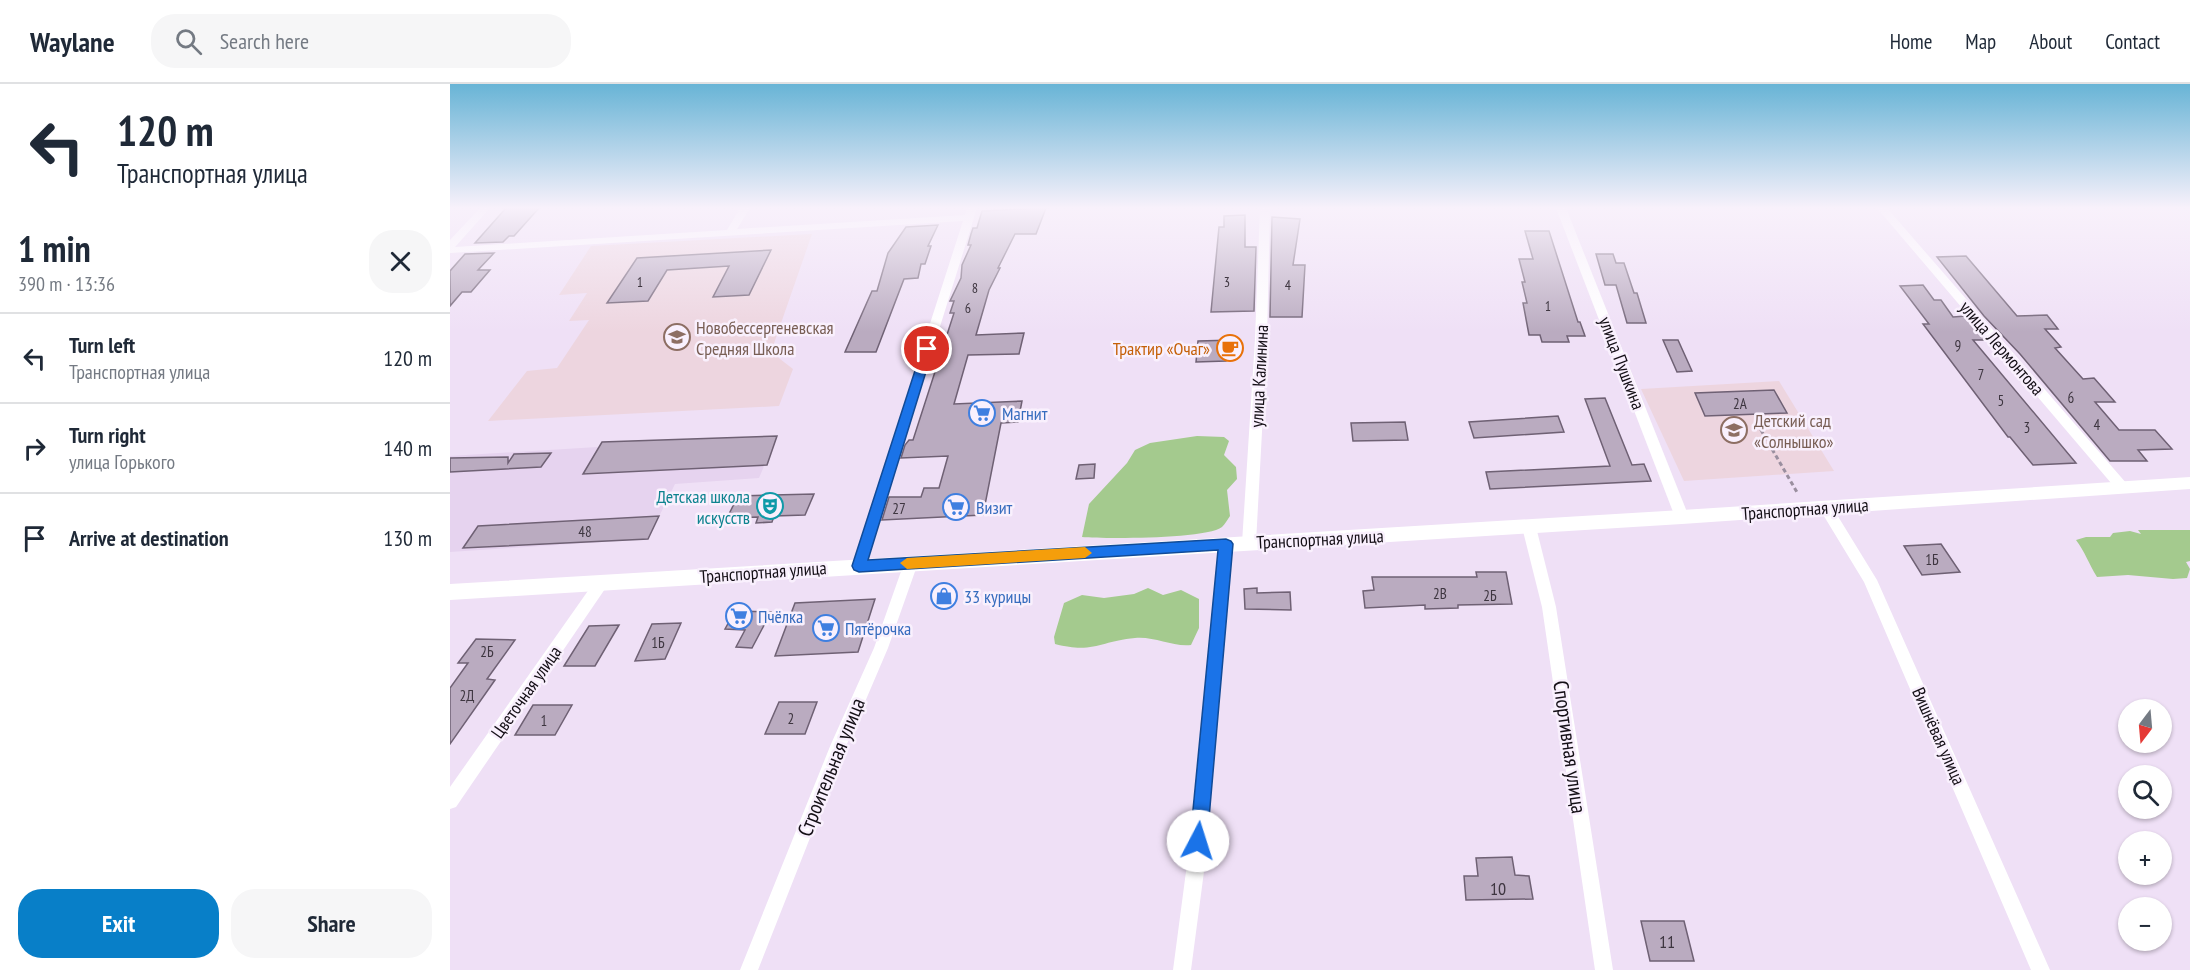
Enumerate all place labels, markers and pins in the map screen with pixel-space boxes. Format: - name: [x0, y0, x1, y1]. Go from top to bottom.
- place label: Новобессергеневская Средняя Школа: [696, 316, 834, 360]
- school or university icon: Новобессергеневская Средняя Школа: [662, 322, 692, 352]
- pin: [901, 323, 952, 374]
- cafe icon: Трактир «Очаг»: [1215, 333, 1245, 363]
- place label: Трактир «Очаг»: [1113, 337, 1210, 360]
- supermarket icon: Магнит: [967, 398, 997, 428]
- place label: Магнит: [1002, 402, 1048, 425]
- place label: Детский сад «Солнышко»: [1754, 409, 1834, 453]
- school or university icon: Детский сад «Солнышко»: [1719, 415, 1749, 445]
- place label: Детская школа искусств: [656, 485, 750, 529]
- theatre icon: Детская школа искусств: [755, 491, 785, 521]
- supermarket icon: Визит: [941, 492, 971, 522]
- place label: Визит: [976, 496, 1013, 519]
- shop icon: 33 курицы: [929, 581, 959, 611]
- place label: 33 курицы: [964, 585, 1031, 608]
- supermarket icon: Пчёлка: [724, 601, 754, 631]
- place label: Пчёлка: [758, 605, 803, 628]
- supermarket icon: Пятёрочка: [811, 613, 841, 643]
- place label: Пятёрочка: [845, 617, 911, 640]

